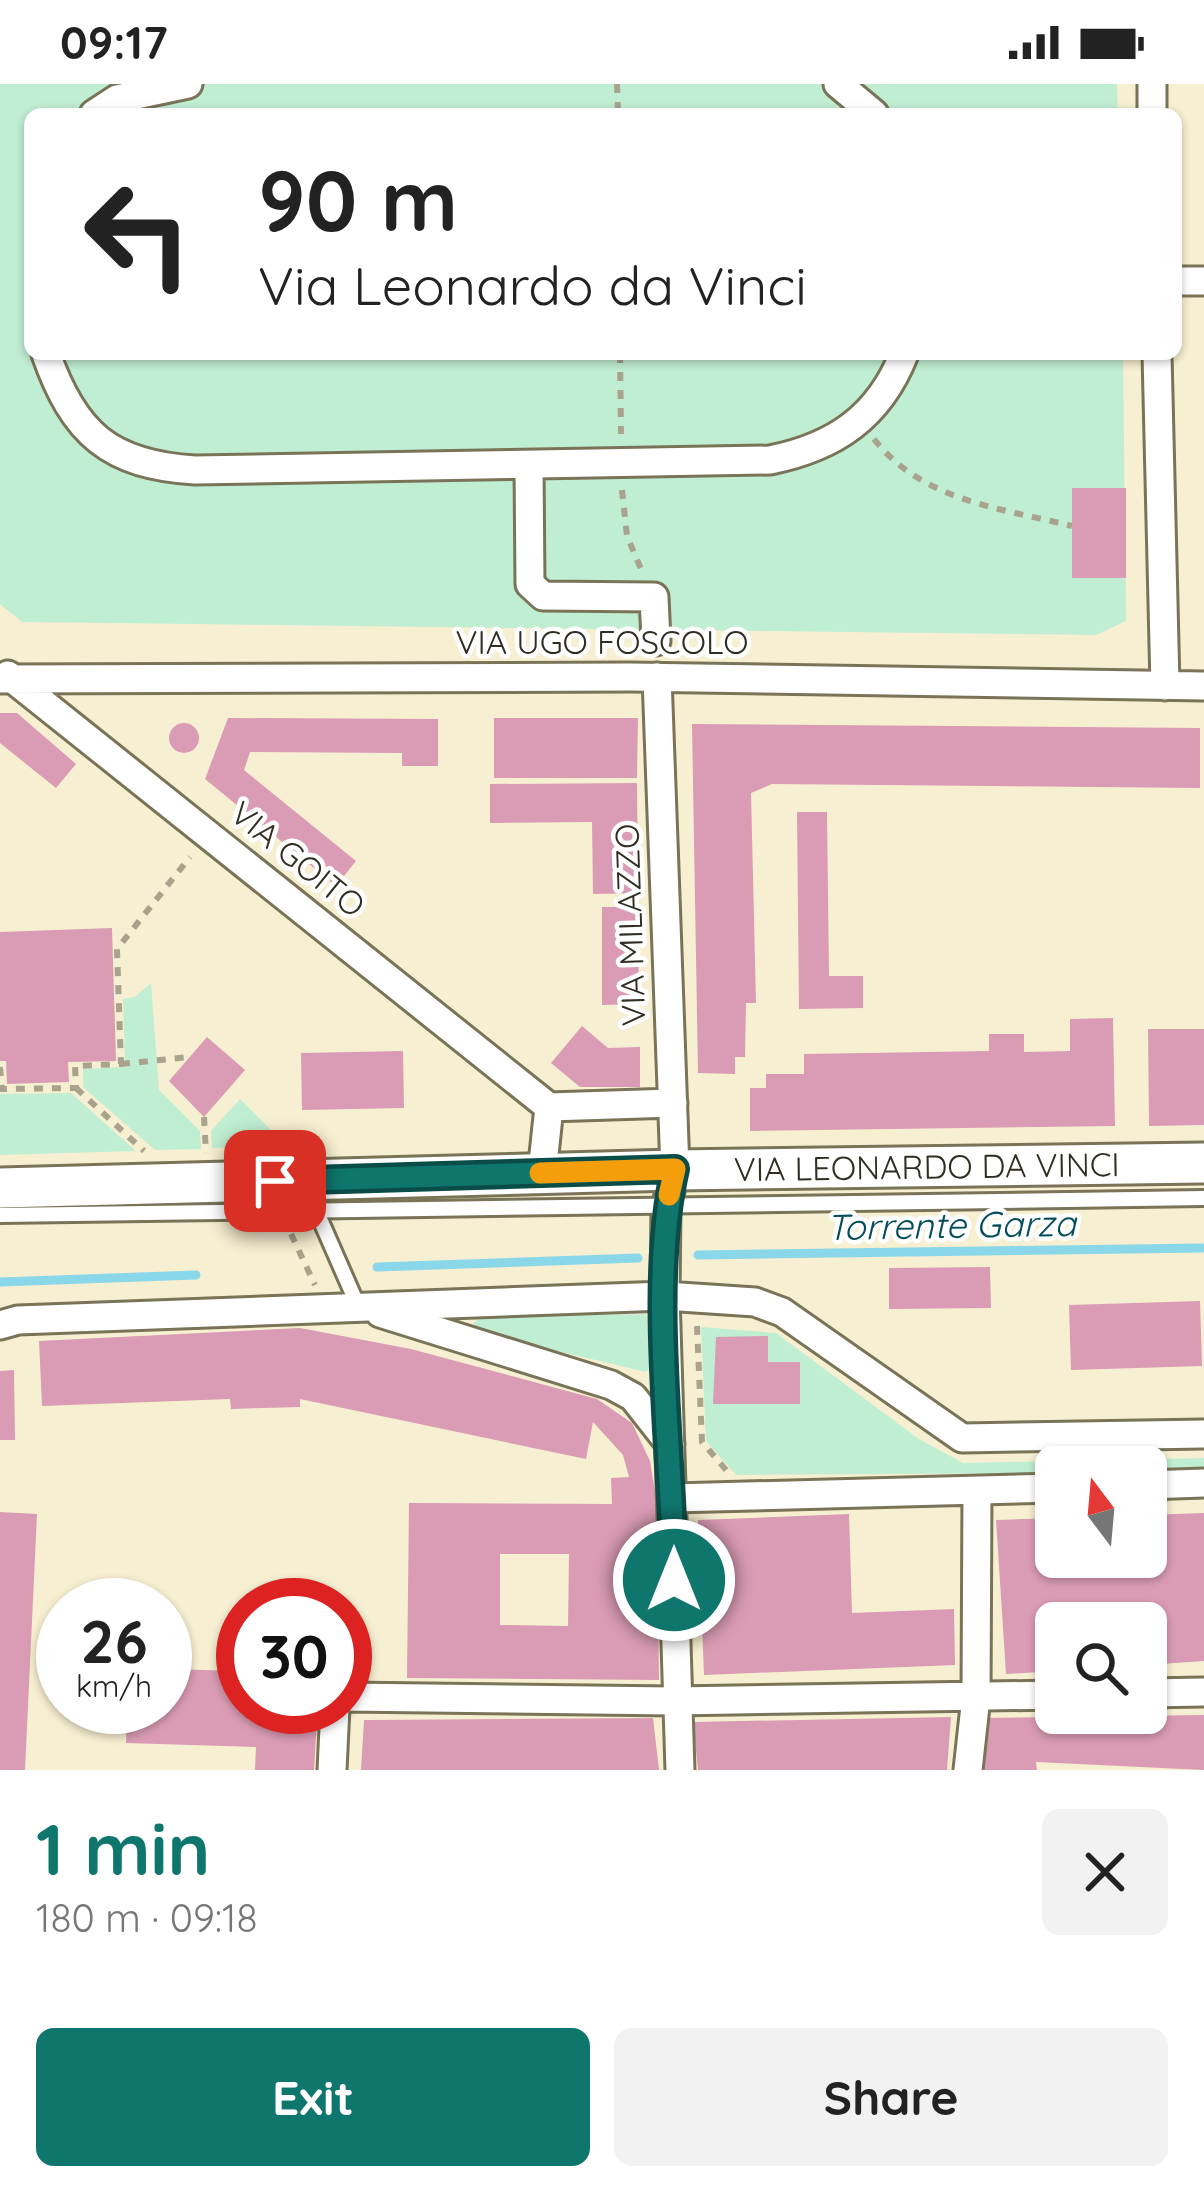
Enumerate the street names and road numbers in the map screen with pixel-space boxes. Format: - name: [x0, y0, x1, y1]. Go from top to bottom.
- street label: VIA UGO FOSCOLO: [456, 621, 748, 662]
- street label: VIA GOITO: [223, 792, 374, 925]
- street label: VIA MILAZZO: [605, 823, 654, 1027]
- street label: VIA LEONARDO DA VINCI: [734, 1143, 1120, 1189]

